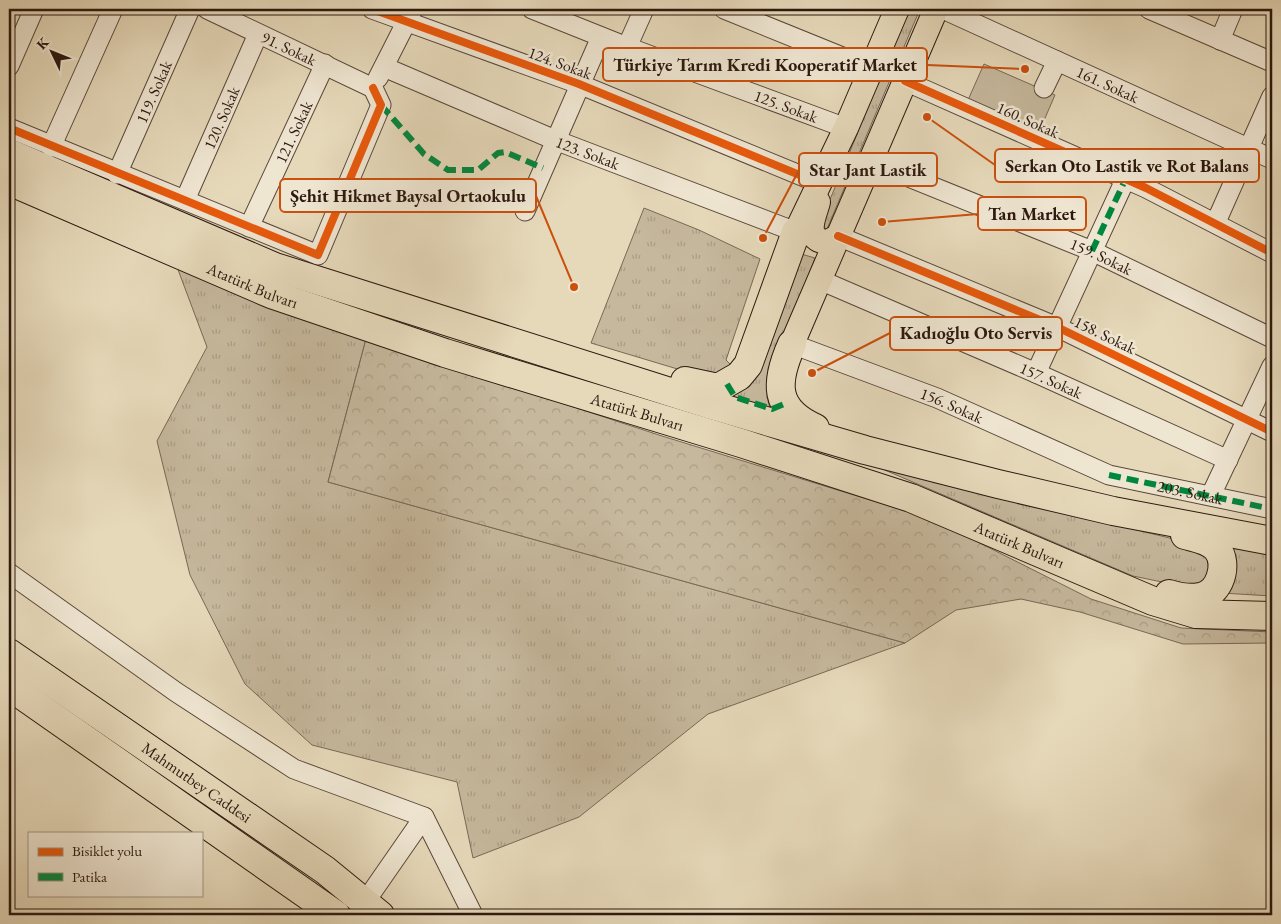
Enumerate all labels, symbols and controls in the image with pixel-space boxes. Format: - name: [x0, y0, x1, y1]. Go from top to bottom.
- street label: 91. Sokak: [258, 26, 321, 70]
- north arrow: [28, 28, 78, 78]
- text: K: [32, 33, 53, 53]
- street label: 124. Sokak: [525, 42, 595, 84]
- callout: Türkiye Tarım Kredi Kooperatif Market: [603, 48, 927, 81]
- text: Türkiye Tarım Kredi Kooperatif Market: [613, 53, 917, 76]
- street label: 119. Sokak: [130, 57, 177, 126]
- street label: 161. Sokak: [1073, 61, 1143, 108]
- street label: 120. Sokak: [198, 83, 244, 152]
- street label: 125. Sokak: [751, 84, 821, 127]
- street label: 121. Sokak: [270, 97, 317, 166]
- street label: 160. Sokak: [993, 97, 1063, 143]
- street label: 123. Sokak: [553, 131, 623, 174]
- callout: Serkan Oto Lastik ve Rot Balans: [995, 149, 1259, 182]
- callout: Star Jant Lastik: [799, 153, 937, 186]
- text: Serkan Oto Lastik ve Rot Balans: [1005, 154, 1249, 177]
- text: Star Jant Lastik: [809, 158, 928, 181]
- callout: Şehit Hikmet Baysal Ortaokulu: [280, 179, 536, 212]
- text: Şehit Hikmet Baysal Ortaokulu: [290, 184, 526, 207]
- callout: Tan Market: [978, 197, 1086, 230]
- text: Tan Market: [988, 202, 1076, 225]
- street label: 159. Sokak: [1067, 233, 1136, 280]
- street label: Atatürk Bulvarı: [203, 257, 301, 313]
- street label: 158. Sokak: [1071, 311, 1140, 359]
- callout: Kadıoğlu Oto Servis: [890, 317, 1062, 350]
- text: Kadıoğlu Oto Servis: [900, 321, 1052, 344]
- street label: 157. Sokak: [1017, 357, 1086, 403]
- street label: 156. Sokak: [917, 382, 987, 428]
- street label: Atatürk Bulvarı: [587, 387, 686, 436]
- street label: 203. Sokak: [1155, 475, 1225, 509]
- street label: Atatürk Bulvarı: [970, 515, 1068, 573]
- street label: Mahmutbey Caddesi: [138, 737, 256, 827]
- legend: [28, 832, 202, 896]
- text: Bisiklet yolu: [72, 841, 142, 860]
- text: Patika: [72, 867, 107, 886]

